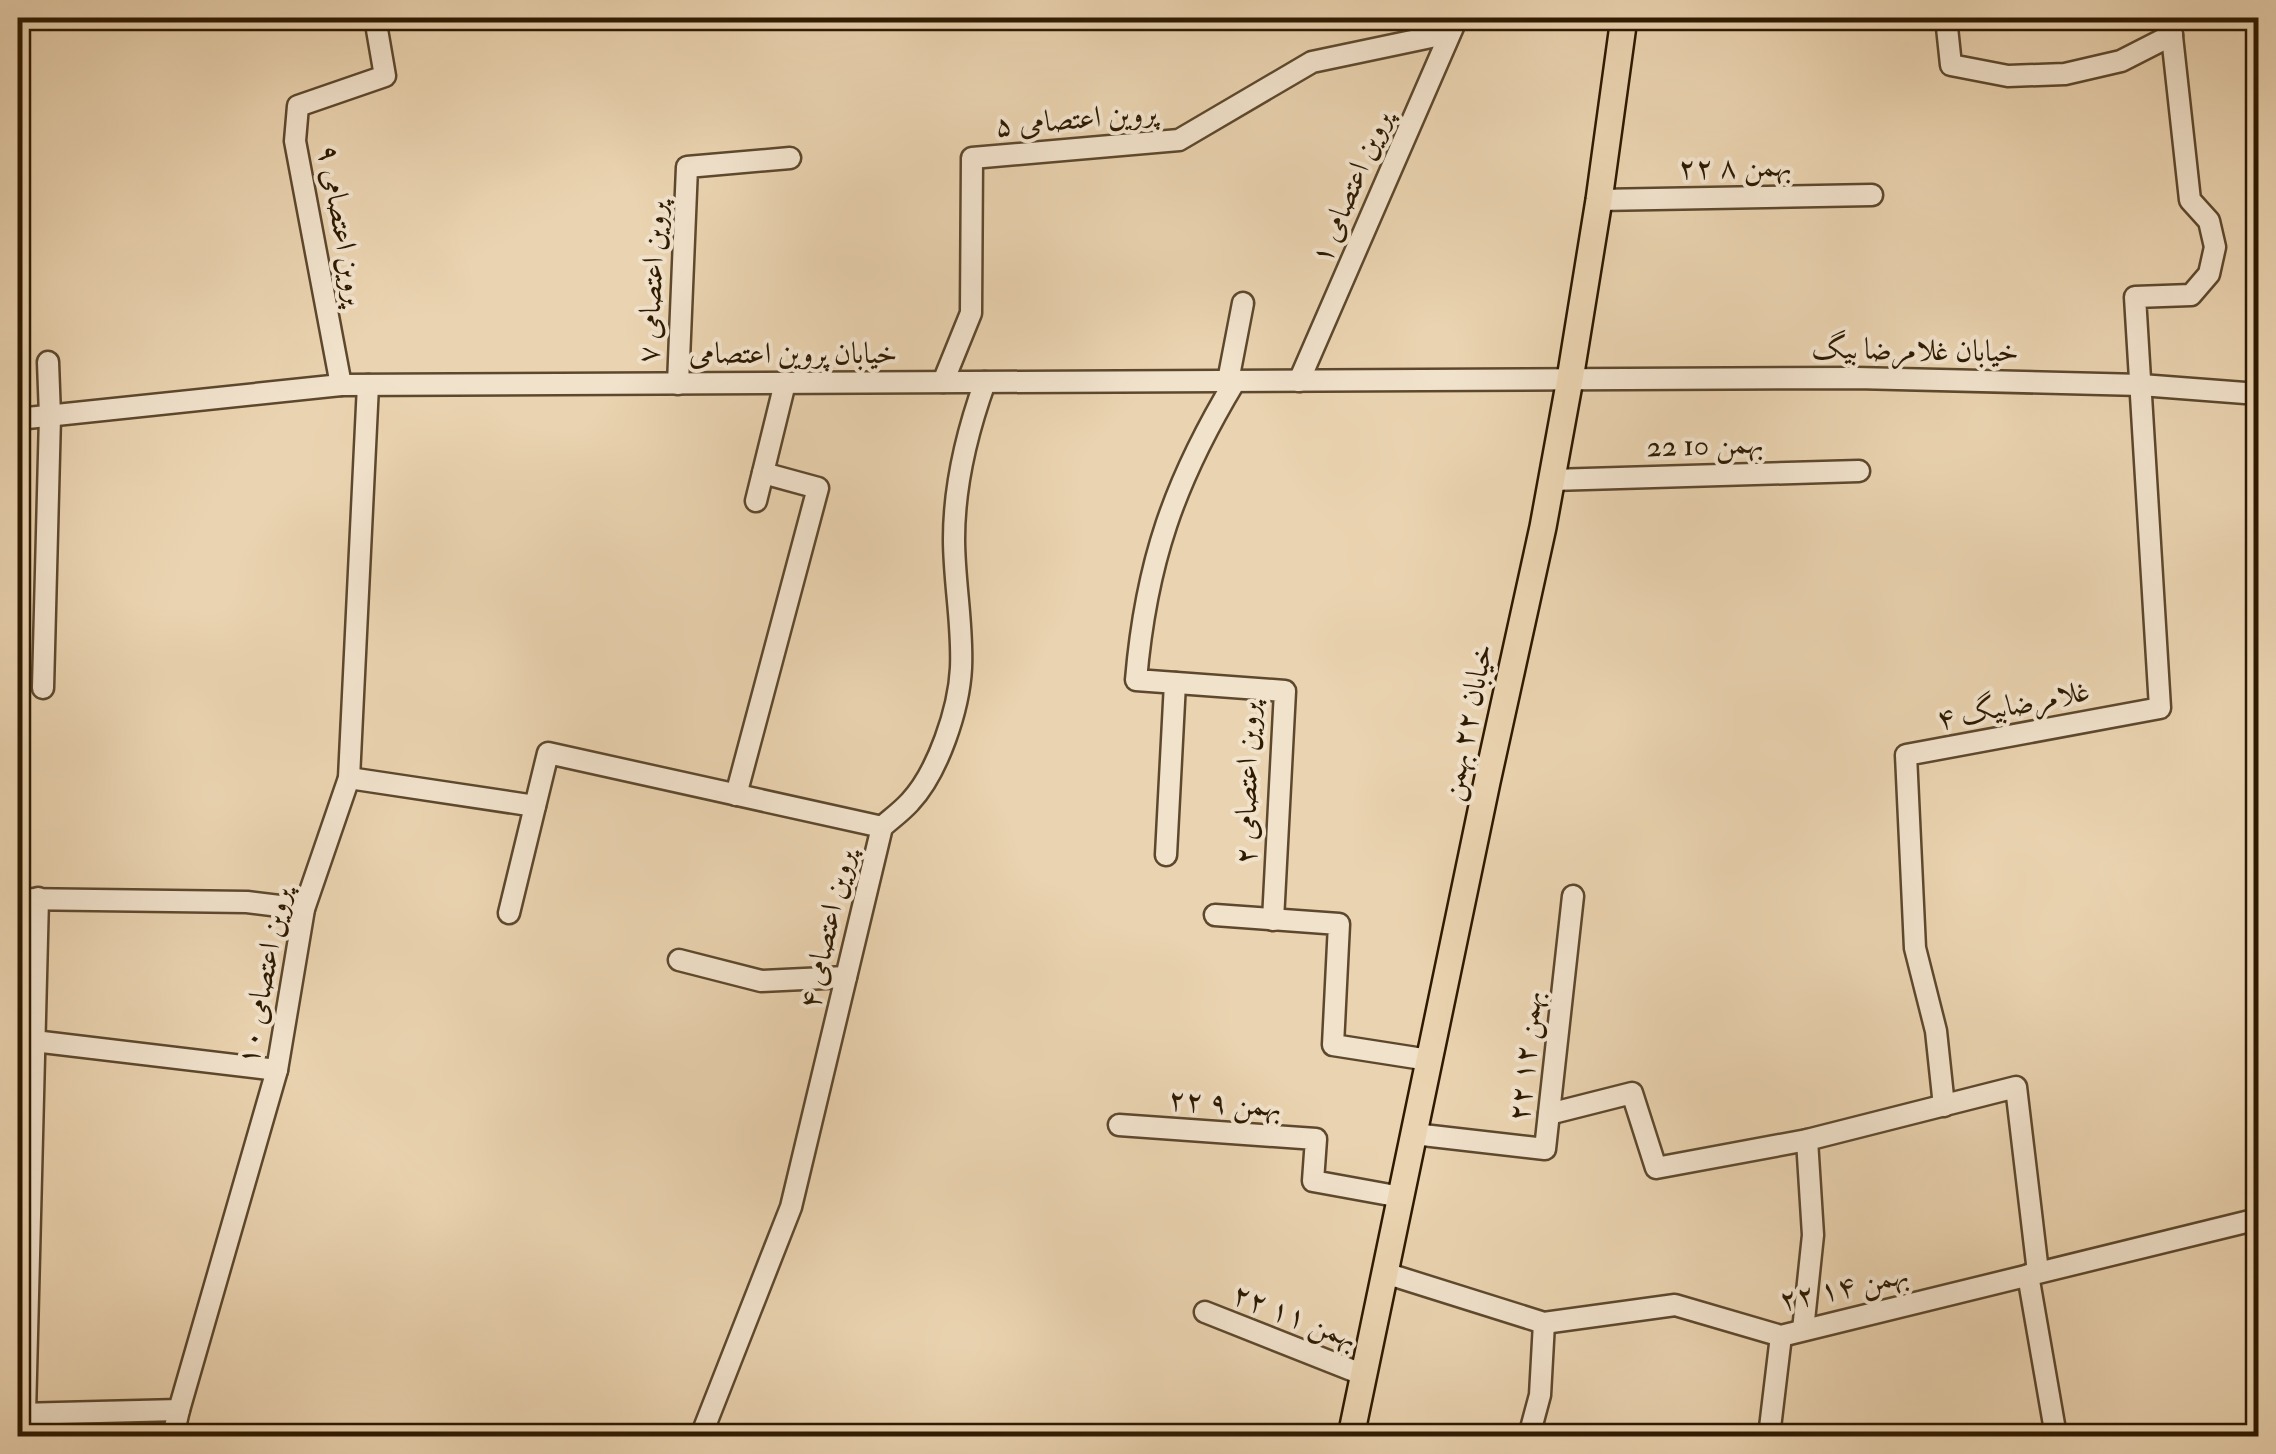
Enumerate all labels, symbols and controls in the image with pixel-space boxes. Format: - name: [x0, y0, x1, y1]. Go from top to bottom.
- street label: پروین اعتصامی ۵: [993, 93, 1161, 145]
- street label: پروین اعتصامی ۱: [1302, 102, 1401, 269]
- street label: پروین اعتصامی ۹: [310, 142, 375, 311]
- street label: ۲۲ بهمن ۸: [1678, 148, 1792, 187]
- street label: پروین اعتصامی ۷: [629, 197, 675, 364]
- street label: خیابان غلامرضا بیگ: [1811, 329, 2019, 372]
- street label: خیابان پروین اعتصامی: [689, 335, 897, 372]
- street label: 22 بهمن 10: [1646, 424, 1764, 467]
- street label: خیابان ۲۲ بهمن: [1432, 640, 1503, 804]
- street label: غلامرضابیگ ۴: [1933, 671, 2093, 740]
- street label: پروین اعتصامی ۲: [1227, 699, 1267, 865]
- street label: پروین اعتصامی ۴: [791, 843, 864, 1012]
- street label: پروین اعتصامی ۱۰: [229, 881, 300, 1068]
- street label: ۲۲ بهمن ۱۲: [1500, 989, 1551, 1123]
- street label: ۲۲ بهمن ۹: [1167, 1081, 1283, 1126]
- street label: ۲۲ بهمن ۱۴: [1776, 1255, 1912, 1320]
- street label: ۲۲ بهمن ۱۱: [1227, 1275, 1363, 1358]

